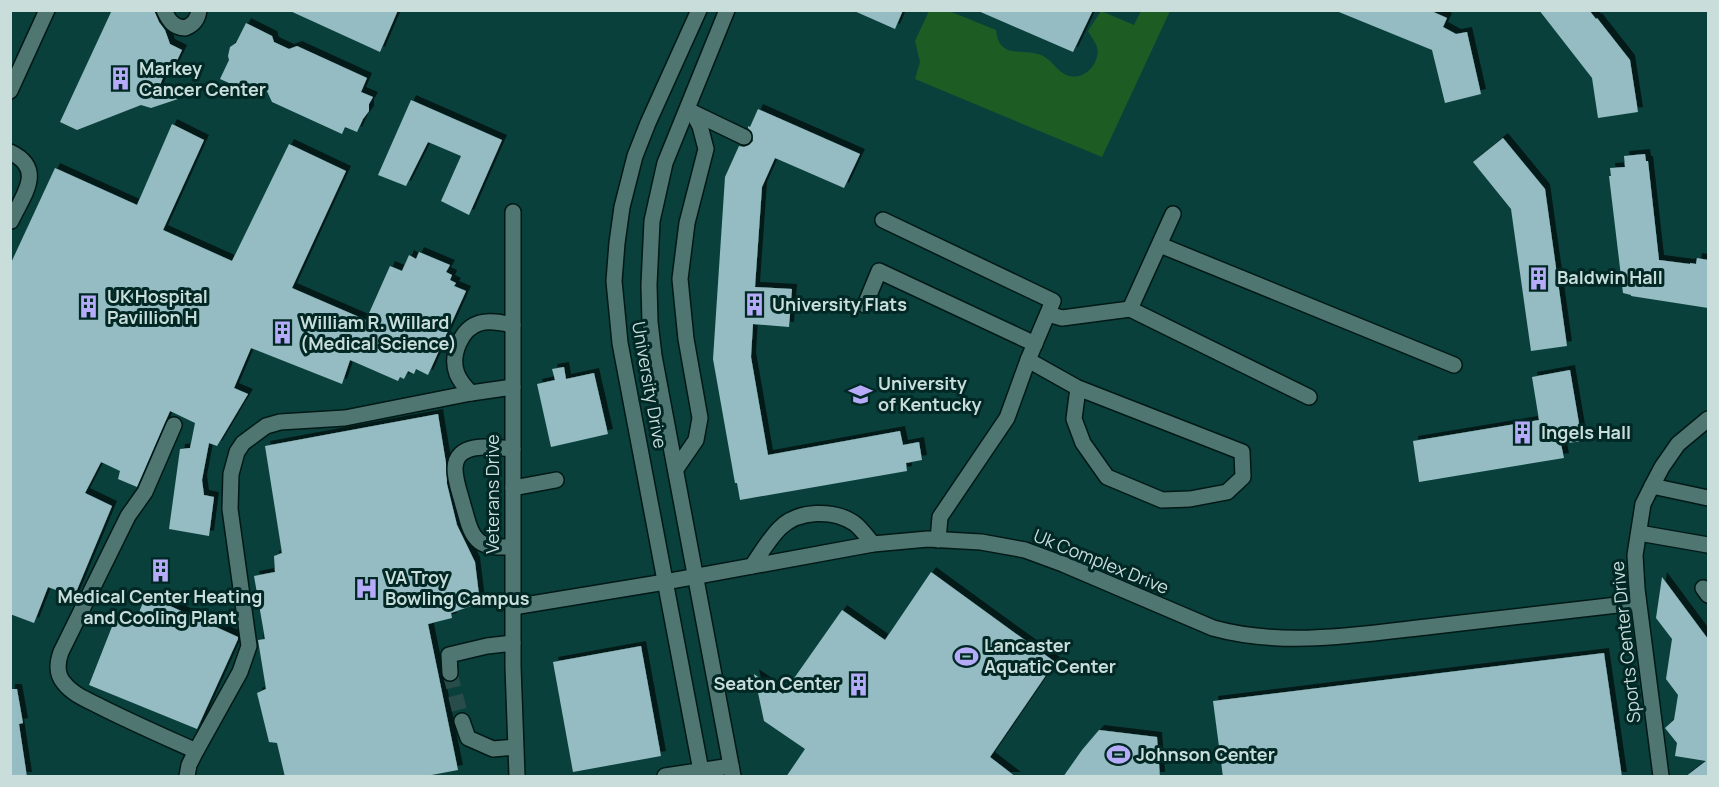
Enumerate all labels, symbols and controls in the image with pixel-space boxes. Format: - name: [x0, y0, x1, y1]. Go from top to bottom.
- place label: Markey Cancer Center: [139, 56, 266, 101]
- building icon: Markey Cancer Center: [108, 66, 134, 92]
- building icon: Baldwin Hall: [1526, 265, 1552, 291]
- place label: Baldwin Hall: [1557, 265, 1663, 289]
- place label: UK Hospital Pavillion H: [107, 284, 208, 329]
- building icon: University Flats: [741, 292, 767, 318]
- place label: University Flats: [772, 292, 907, 316]
- building icon: UK Hospital Pavillion H: [76, 294, 102, 320]
- place label: William R. Willard (Medical Science): [300, 310, 457, 355]
- street label: University Drive: [627, 319, 673, 450]
- building icon: William R. Willard (Medical Science): [269, 320, 295, 346]
- place label: University of Kentucky: [878, 371, 981, 416]
- school or university icon: University of Kentucky: [847, 381, 873, 407]
- building icon: Ingels Hall: [1510, 420, 1536, 446]
- place label: Ingels Hall: [1541, 420, 1631, 444]
- street label: Veterans Drive: [480, 434, 504, 554]
- street label: Uk Complex Drive: [1030, 523, 1173, 599]
- building icon: Medical Center Heating and Cooling Plant: [147, 558, 173, 584]
- street label: Sports Center Drive: [1605, 560, 1645, 724]
- place label: VA Troy Bowling Campus: [385, 565, 530, 610]
- hospital icon: VA Troy Bowling Campus: [354, 575, 380, 601]
- place label: Medical Center Heating and Cooling Plant: [58, 584, 262, 629]
- place label: Lancaster Aquatic Center: [984, 633, 1116, 678]
- sports icon: Lancaster Aquatic Center: [953, 643, 979, 669]
- place label: Seaton Center: [713, 671, 840, 695]
- building icon: Seaton Center: [845, 671, 871, 697]
- sports icon: Johnson Center: [1105, 742, 1131, 768]
- place label: Johnson Center: [1136, 742, 1275, 766]

